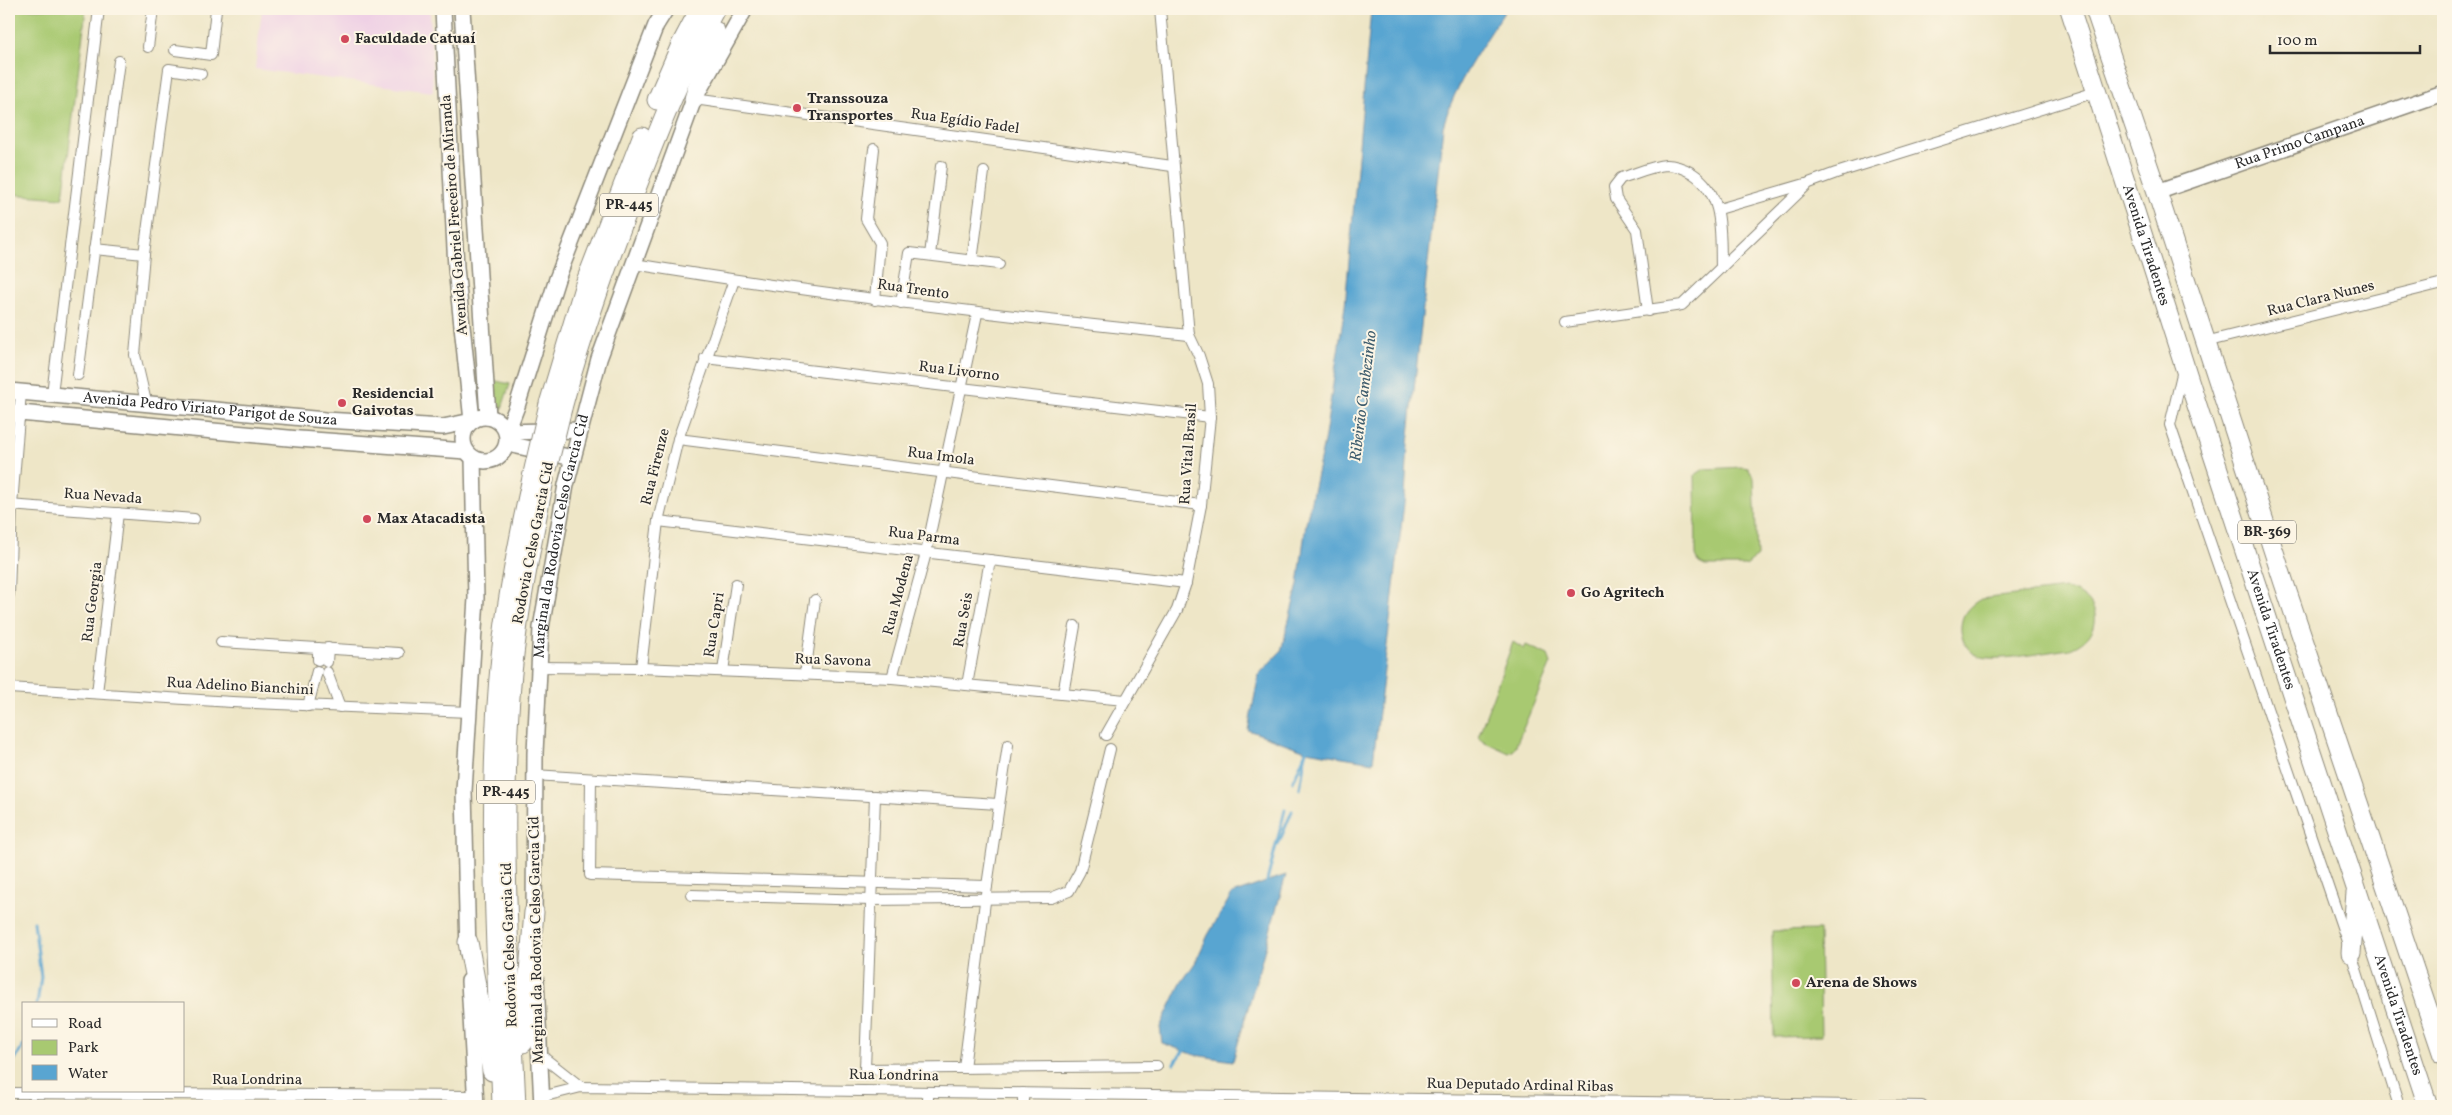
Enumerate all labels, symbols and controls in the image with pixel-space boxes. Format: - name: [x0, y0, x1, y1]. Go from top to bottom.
- scale bar: [2270, 22, 2420, 54]
- place label: Faculdade Catuaí: [355, 29, 476, 50]
- text: 100 m: [2277, 31, 2317, 52]
- marker: Faculdade Catuaí: [339, 33, 351, 45]
- place label: Transsouza Transportes: [807, 89, 893, 127]
- street label: Avenida Gabriel Freceiro de Miranda: [436, 94, 474, 336]
- marker: Transsouza Transportes: [791, 102, 803, 114]
- street label: Rua Egídio Fadel: [909, 104, 1021, 140]
- street label: Rua Primo Campana: [2232, 110, 2367, 175]
- street label: Avenida Tiradentes: [2116, 182, 2175, 308]
- road number: PR-445: [600, 194, 658, 216]
- street label: Rua Trento: [876, 275, 950, 305]
- street label: Rua Clara Nunes: [2265, 276, 2377, 322]
- water label: Ribeirão Cambezinho: [1345, 329, 1383, 463]
- street label: Rua Livorno: [917, 357, 1001, 387]
- place label: Residencial Gaivotas: [352, 384, 434, 422]
- street label: Avenida Pedro Viriato Parigot de Souza: [82, 387, 338, 431]
- marker: Residencial Gaivotas: [336, 397, 348, 409]
- street label: Rua Vital Brasil: [1175, 403, 1203, 505]
- street label: Marginal da Rodovia Celso Garcia Cid: [532, 413, 592, 661]
- street label: Rua Firenze: [636, 426, 676, 508]
- street label: Rua Imola: [906, 442, 976, 472]
- street label: Rodovia Celso Garcia Cid: [509, 460, 559, 626]
- street label: Rua Nevada: [63, 484, 143, 510]
- place label: Max Atacadista: [377, 509, 485, 530]
- marker: Max Atacadista: [361, 513, 373, 525]
- road number: BR-369: [2238, 520, 2296, 544]
- street label: Rua Parma: [887, 522, 961, 552]
- street label: Rua Modena: [878, 552, 920, 638]
- street label: Rua Georgia: [78, 560, 108, 644]
- street label: Avenida Tiradentes: [2241, 566, 2300, 693]
- place label: Go Agritech: [1581, 583, 1665, 604]
- marker: Go Agritech: [1565, 587, 1577, 599]
- street label: Rua Capri: [699, 591, 731, 659]
- street label: Rua Seis: [949, 591, 979, 649]
- street label: Rua Savona: [794, 649, 872, 673]
- street label: Rua Adelino Bianchini: [166, 673, 314, 701]
- road number: PR-445: [477, 780, 535, 804]
- street label: Marginal da Rodovia Celso Garcia Cid: [524, 816, 550, 1064]
- street label: Rodovia Celso Garcia Cid: [497, 862, 523, 1028]
- street label: Avenida Tiradentes: [2368, 952, 2428, 1078]
- place label: Arena de Shows: [1806, 973, 1917, 994]
- marker: Arena de Shows: [1790, 977, 1802, 989]
- legend: [22, 1002, 185, 1092]
- text: Road: [68, 1014, 102, 1035]
- text: Park: [68, 1038, 99, 1059]
- text: Water: [68, 1064, 108, 1085]
- street label: Rua Londrina: [849, 1065, 939, 1087]
- street label: Rua Londrina: [212, 1070, 302, 1091]
- street label: Rua Deputado Ardinal Ribas: [1426, 1074, 1614, 1098]

